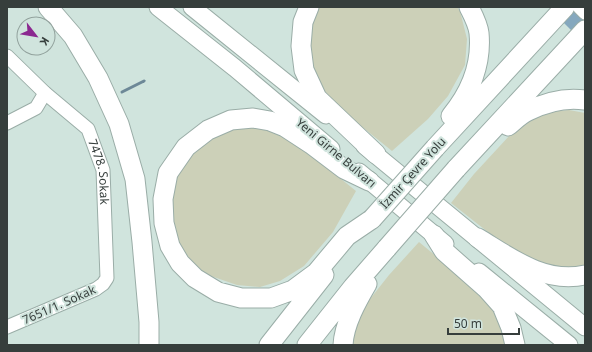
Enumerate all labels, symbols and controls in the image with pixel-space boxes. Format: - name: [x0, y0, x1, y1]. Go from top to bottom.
- north arrow: [16, 16, 56, 56]
- text: K: [36, 34, 53, 49]
- street label: Yeni Girne Bulvarı: [293, 114, 380, 191]
- street label: İzmir Çevre Yolu: [376, 133, 449, 212]
- street label: 7478. Sokak: [84, 136, 113, 206]
- street label: 7651/1. Sokak: [19, 281, 99, 328]
- scale bar: [448, 310, 519, 336]
- text: 50 m: [454, 315, 482, 332]

